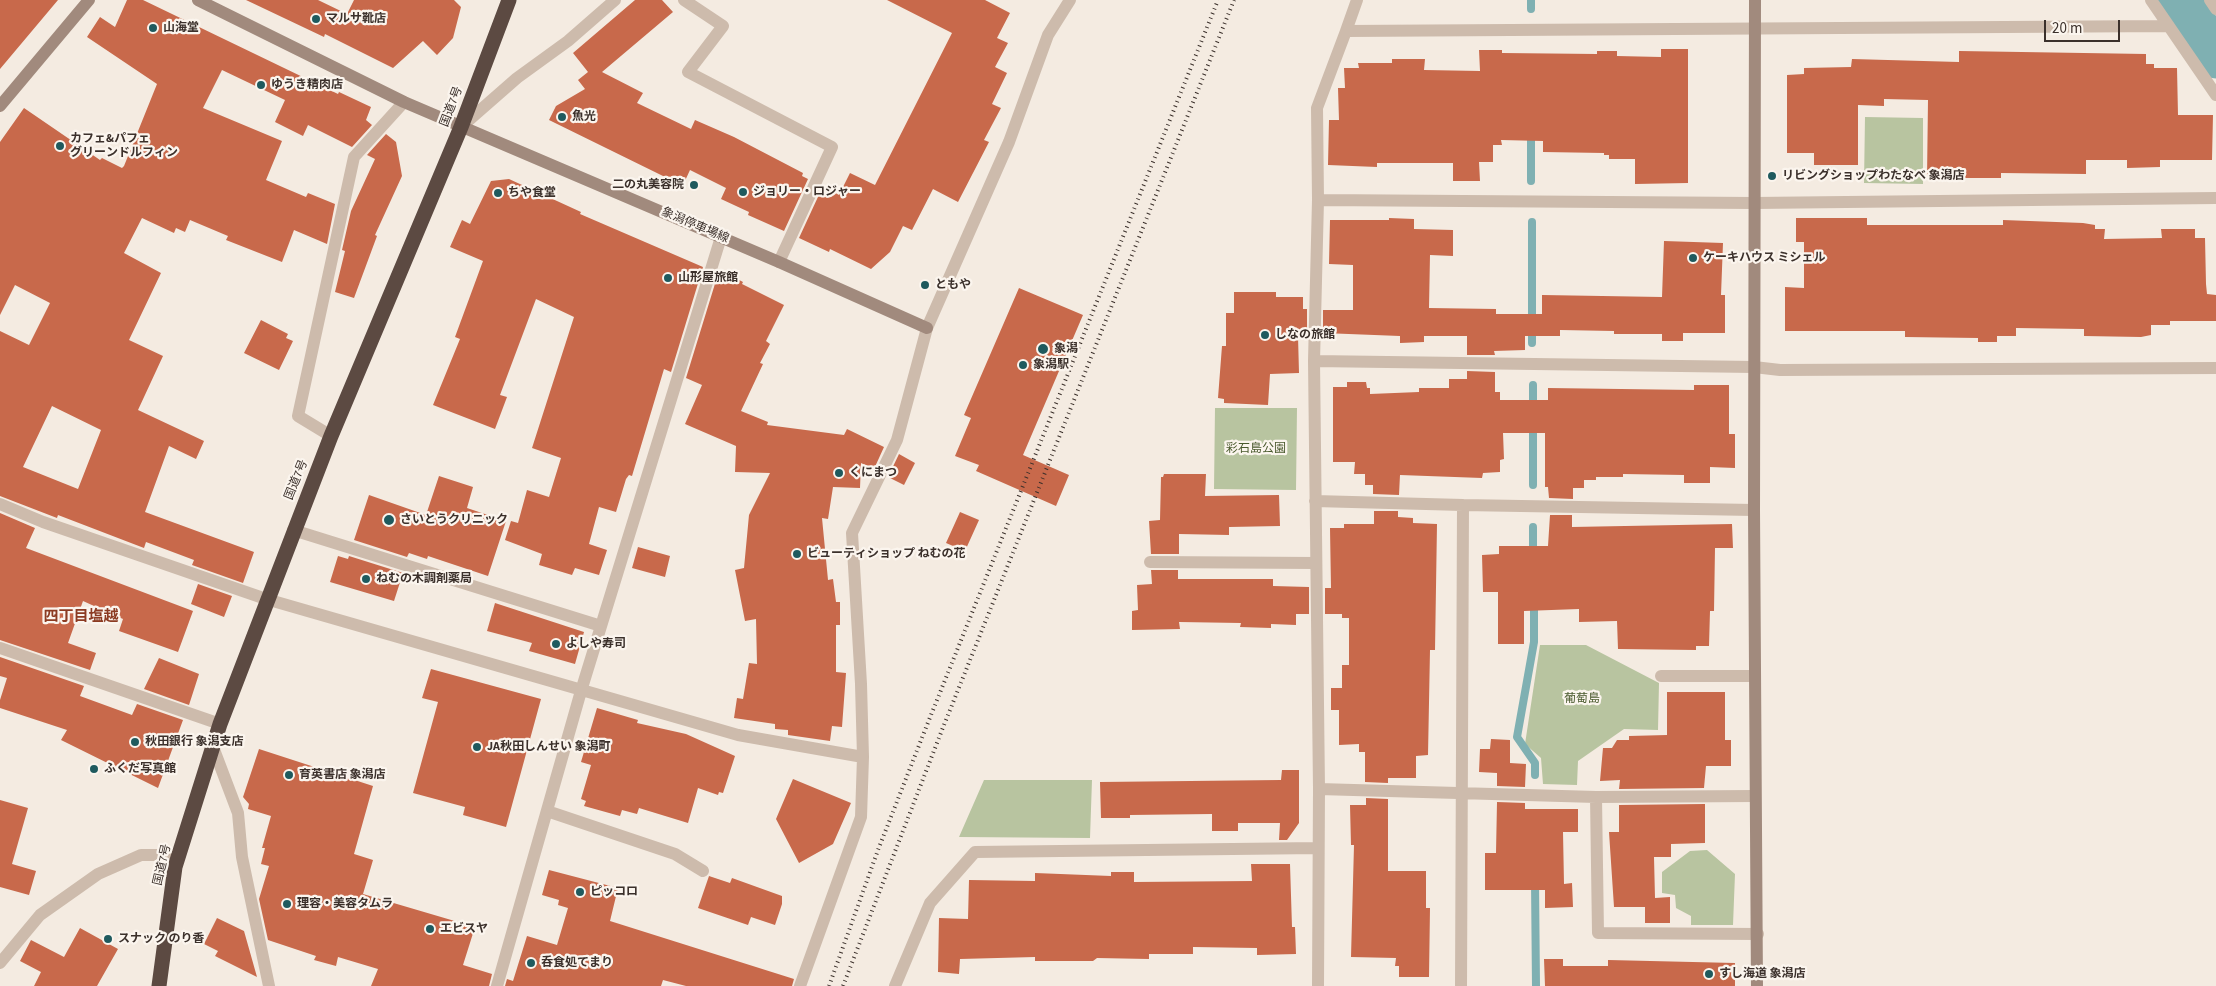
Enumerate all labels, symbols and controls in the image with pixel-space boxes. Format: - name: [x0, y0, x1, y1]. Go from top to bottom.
- scale bar: [2046, 10, 2122, 42]
- place label: マルサ靴店: [326, 12, 386, 26]
- marker: マルサ靴店: [310, 13, 322, 25]
- text: 20 m: [2052, 18, 2082, 39]
- place label: 山海堂: [163, 21, 199, 35]
- marker: 山海堂: [147, 22, 159, 34]
- place label: ゆうき精肉店: [271, 78, 343, 92]
- marker: ゆうき精肉店: [255, 79, 267, 91]
- street label: 国道7号: [438, 85, 466, 129]
- place label: 魚光: [572, 110, 596, 124]
- marker: 魚光: [556, 111, 568, 123]
- place label: カフェ&パフェ グリーンドルフィン: [70, 132, 178, 160]
- marker: カフェ&パフェ グリーンドルフィン: [54, 140, 66, 152]
- place label: リビングショップわたなべ 象潟店: [1782, 169, 1964, 183]
- marker: リビングショップわたなべ 象潟店: [1766, 170, 1778, 182]
- place label: 二の丸美容院: [612, 178, 684, 192]
- marker: 二の丸美容院: [688, 179, 700, 191]
- place label: ジョリー・ロジャー: [753, 185, 861, 199]
- place label: ちや食堂: [508, 186, 556, 200]
- marker: ジョリー・ロジャー: [737, 186, 749, 198]
- marker: ちや食堂: [492, 187, 504, 199]
- street label: 象潟停車場線: [659, 205, 731, 247]
- place label: ケーキハウス ミシェル: [1703, 251, 1825, 265]
- marker: ケーキハウス ミシェル: [1687, 252, 1699, 264]
- place label: 山形屋旅館: [678, 271, 738, 285]
- marker: 山形屋旅館: [662, 272, 674, 284]
- place label: ともや: [935, 278, 971, 292]
- marker: ともや: [919, 279, 931, 291]
- place label: しなの旅館: [1275, 328, 1335, 342]
- marker: しなの旅館: [1259, 329, 1271, 341]
- marker: 象潟: [1036, 342, 1050, 356]
- place label: 象潟: [1054, 342, 1078, 356]
- place label: 象潟駅: [1033, 358, 1069, 372]
- marker: 象潟駅: [1017, 359, 1029, 371]
- park label: 彩石島公園: [1226, 442, 1286, 456]
- street label: 国道7号: [282, 458, 312, 502]
- place label: くにまつ: [849, 466, 897, 480]
- marker: くにまつ: [833, 467, 845, 479]
- marker: さいとうクリニック: [382, 513, 396, 527]
- place label: さいとうクリニック: [400, 513, 508, 527]
- place label: ビューティショップ ねむの花: [807, 547, 965, 561]
- marker: ビューティショップ ねむの花: [791, 548, 803, 560]
- place label: ねむの木調剤薬局: [376, 572, 472, 586]
- marker: ねむの木調剤薬局: [360, 573, 372, 585]
- district label: 四丁目塩越: [44, 609, 118, 627]
- place label: よしや寿司: [566, 637, 626, 651]
- marker: よしや寿司: [550, 638, 562, 650]
- park label: 葡萄島: [1564, 692, 1600, 706]
- place label: 秋田銀行 象潟支店: [145, 735, 243, 749]
- marker: 秋田銀行 象潟支店: [129, 736, 141, 748]
- place label: JA秋田しんせい 象潟町: [487, 740, 610, 754]
- marker: JA秋田しんせい 象潟町: [471, 741, 483, 753]
- place label: ふくだ写真館: [104, 762, 176, 776]
- marker: ふくだ写真館: [88, 763, 100, 775]
- place label: 育英書店 象潟店: [299, 768, 385, 782]
- marker: 育英書店 象潟店: [283, 769, 295, 781]
- street label: 国道7号: [151, 843, 175, 887]
- place label: ピッコロ: [590, 885, 638, 899]
- marker: ピッコロ: [574, 886, 586, 898]
- place label: 理容・美容タムラ: [297, 897, 393, 911]
- marker: 理容・美容タムラ: [281, 898, 293, 910]
- place label: エビスヤ: [440, 922, 488, 936]
- marker: エビスヤ: [424, 923, 436, 935]
- place label: スナック のり香: [118, 932, 204, 946]
- marker: スナック のり香: [102, 933, 114, 945]
- place label: 呑食処てまり: [541, 956, 613, 970]
- marker: 呑食処てまり: [525, 957, 537, 969]
- place label: すし海道 象潟店: [1719, 967, 1805, 981]
- marker: すし海道 象潟店: [1703, 968, 1715, 980]

